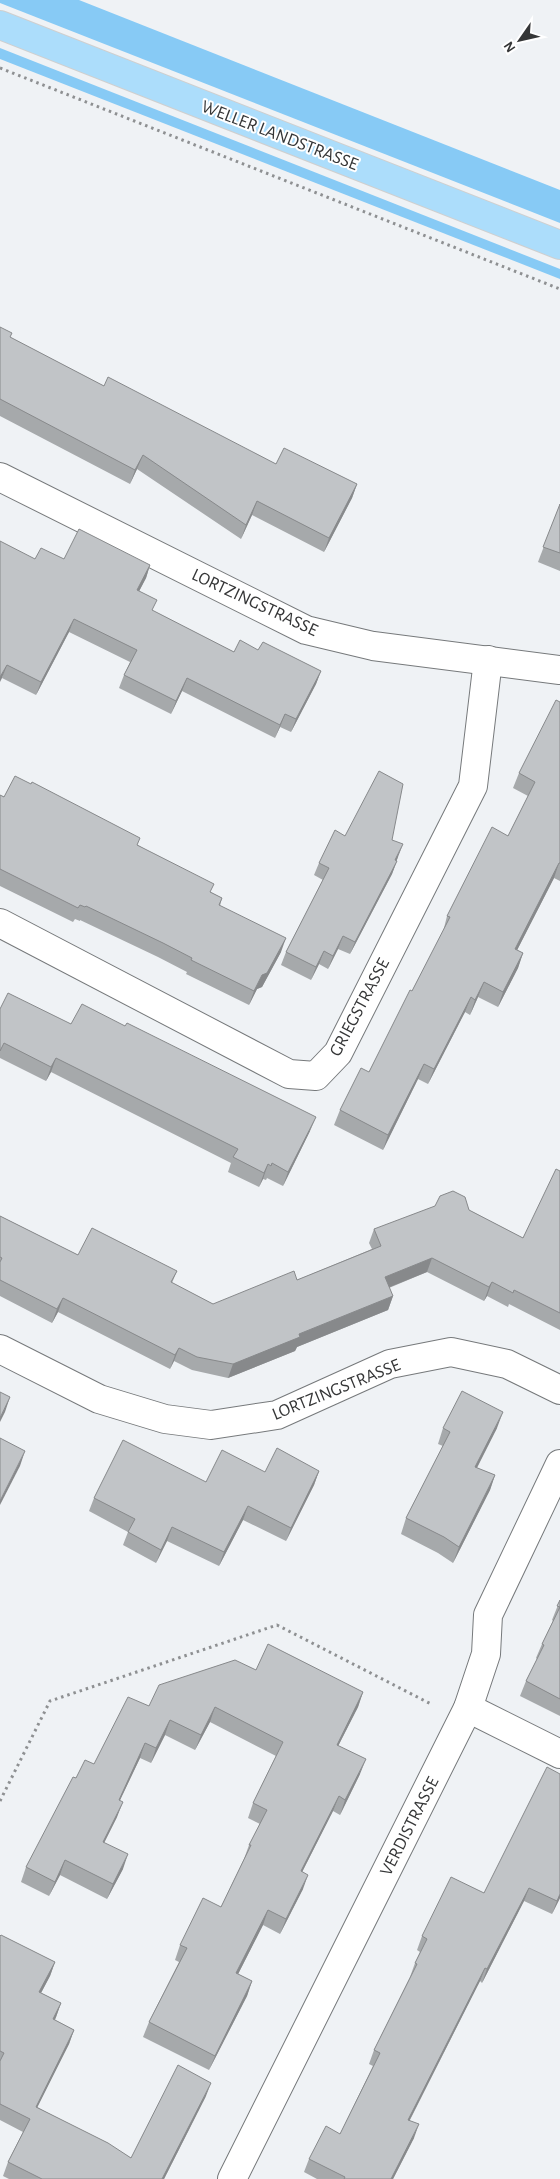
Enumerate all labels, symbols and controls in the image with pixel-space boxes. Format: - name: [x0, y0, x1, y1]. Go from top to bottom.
- north arrow: [495, 15, 545, 65]
- text: N: [502, 39, 519, 55]
- street label: WELLER LANDSTRASSE: [199, 98, 361, 174]
- street label: LORTZINGSTRASSE: [189, 566, 321, 640]
- street label: GRIEGSTRASSE: [327, 955, 393, 1059]
- street label: LORTZINGSTRASSE: [270, 1356, 403, 1424]
- street label: VERDISTRASSE: [377, 1774, 443, 1879]

